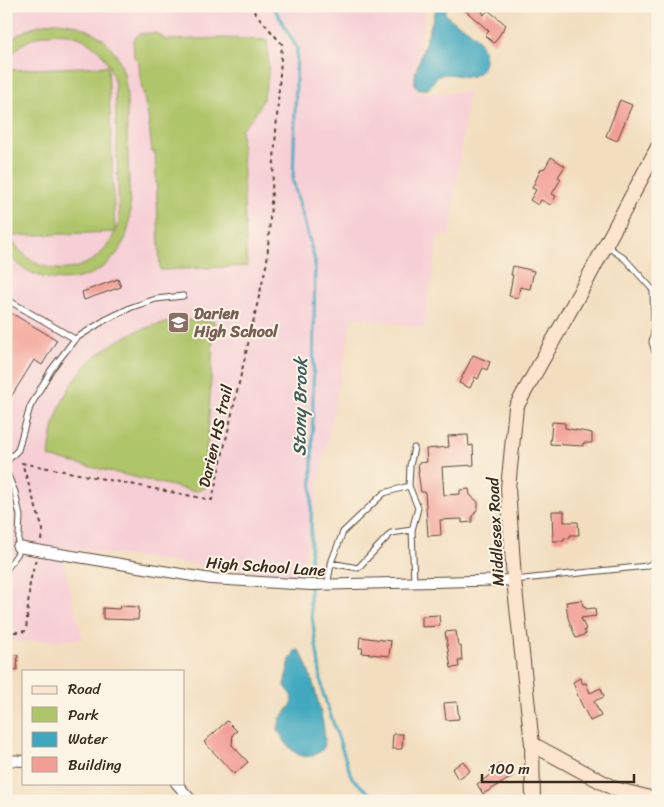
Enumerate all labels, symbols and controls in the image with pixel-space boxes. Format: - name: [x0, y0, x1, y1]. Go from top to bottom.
- place label: Darien High School: [193, 299, 279, 346]
- school or university icon: Darien High School: [166, 310, 190, 334]
- water label: Stony Brook: [283, 355, 317, 456]
- street label: Darien HS trail: [190, 381, 241, 490]
- street label: Middlesex Road: [478, 475, 513, 587]
- street label: High School Lane: [205, 548, 327, 585]
- legend: [22, 670, 185, 784]
- text: Road: [68, 676, 101, 702]
- text: Park: [68, 702, 99, 728]
- text: Water: [68, 726, 108, 752]
- text: Building: [68, 752, 122, 778]
- scale bar: [482, 752, 634, 784]
- text: 100 m: [489, 756, 530, 782]

